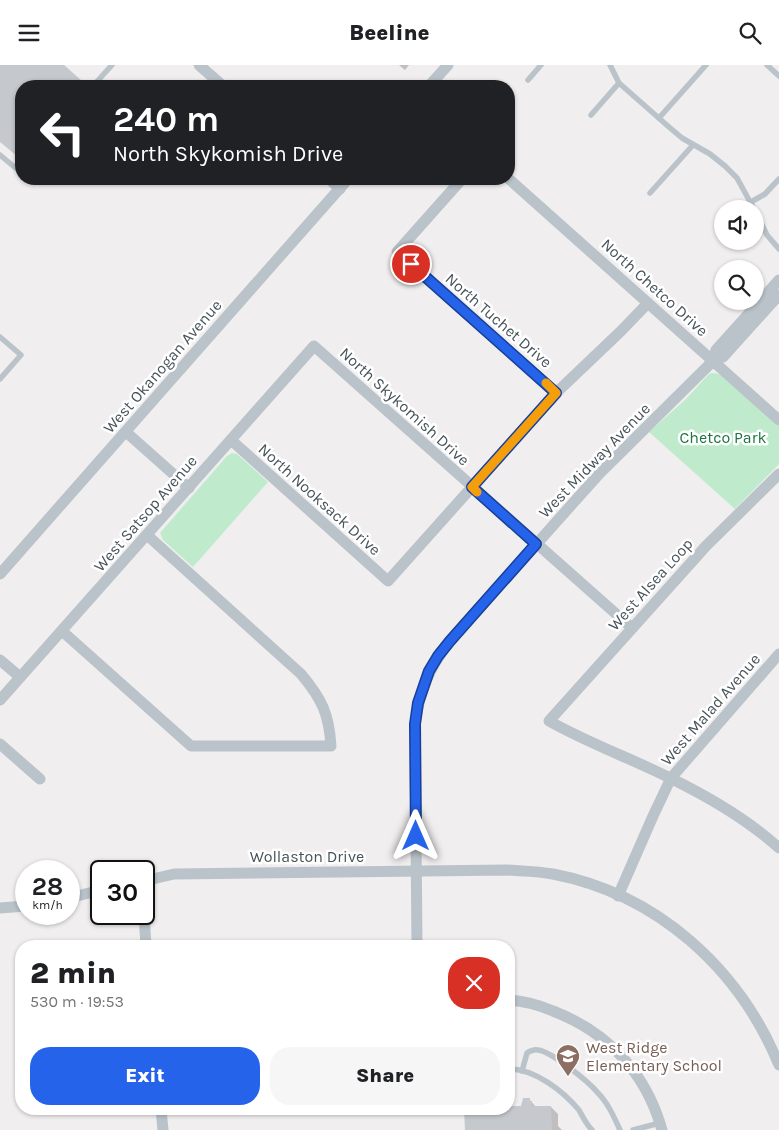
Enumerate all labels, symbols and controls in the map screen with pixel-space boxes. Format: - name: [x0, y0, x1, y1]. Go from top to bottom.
- icon: menu: [15, 19, 43, 47]
- icon: search: [736, 19, 764, 47]
- text: Beeline: [349, 20, 430, 46]
- text: 240 m: [113, 99, 219, 140]
- icon: left: [30, 100, 95, 165]
- text: North Skykomish Drive: [113, 141, 343, 167]
- map controls: [714, 200, 764, 310]
- button: sound: [714, 200, 764, 250]
- street label: North Chetco Drive: [597, 235, 712, 340]
- pin: [390, 243, 432, 285]
- icon: arrive: [397, 250, 425, 278]
- button: search: [714, 260, 764, 310]
- street label: North Tuchet Drive: [442, 269, 556, 372]
- street label: West Okanogan Avenue: [99, 296, 226, 437]
- street label: North Skykomish Drive: [336, 343, 473, 469]
- street label: West Midway Avenue: [535, 399, 654, 522]
- park label: Chetco Park: [680, 428, 766, 447]
- street label: North Nooksack Drive: [255, 439, 385, 559]
- street label: West Satsop Avenue: [90, 451, 201, 575]
- street label: West Alsea Loop: [604, 534, 697, 634]
- street label: West Malad Avenue: [657, 650, 764, 769]
- position arrow: [389, 809, 441, 861]
- street label: Wollaston Drive: [250, 847, 364, 866]
- speed limit sign: 30: [90, 860, 155, 925]
- text: 28: [32, 872, 63, 901]
- text: km/h: [32, 898, 63, 912]
- text: 2 min: [30, 955, 116, 991]
- button: close: [448, 957, 500, 1009]
- text: 530 m · 19:53: [30, 992, 124, 1011]
- place label: West Ridge Elementary School: [586, 1038, 722, 1075]
- school or university icon: West Ridge Elementary School: [555, 1043, 581, 1077]
- button: Exit: [30, 1047, 260, 1105]
- button: Share: [270, 1047, 500, 1105]

